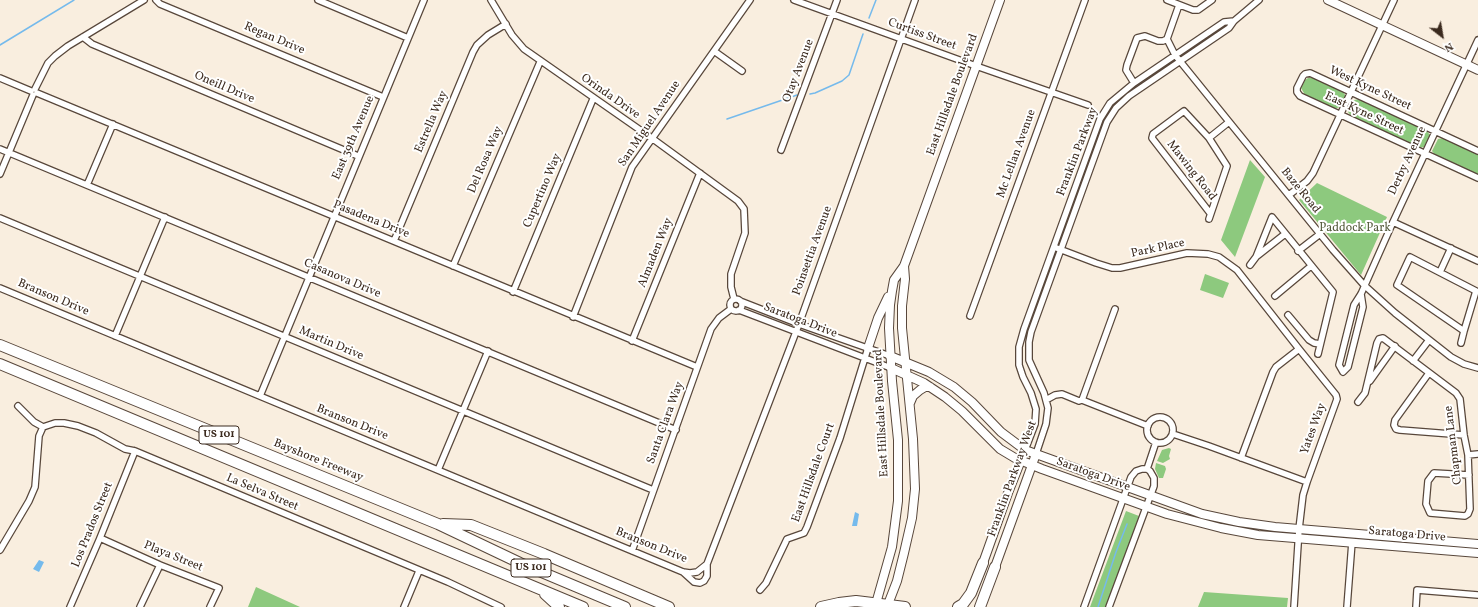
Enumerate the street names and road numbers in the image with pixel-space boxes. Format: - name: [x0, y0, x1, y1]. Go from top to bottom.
- street label: Curtiss Street: [886, 16, 958, 54]
- street label: Regan Drive: [241, 20, 307, 58]
- street label: East Hillsdale Boulevard: [924, 32, 982, 158]
- street label: Otay Avenue: [780, 37, 818, 105]
- street label: West Kyne Street: [1327, 64, 1413, 114]
- street label: Oneill Drive: [192, 69, 256, 107]
- street label: Orinda Drive: [578, 71, 642, 123]
- street label: San Miguel Avenue: [616, 78, 684, 170]
- street label: Estrella Way: [412, 89, 452, 155]
- street label: East Kyne Street: [1322, 89, 1406, 139]
- street label: East 39th Avenue: [330, 94, 378, 182]
- street label: Franklin Parkway: [1054, 106, 1102, 198]
- street label: Mc Lellan Avenue: [994, 108, 1040, 200]
- street label: Del Rosa Way: [465, 124, 507, 196]
- street label: Derby Avenue: [1386, 124, 1430, 198]
- street label: Mawing Road: [1163, 138, 1219, 204]
- street label: Cupertino Way: [521, 152, 565, 230]
- street label: Baze Road: [1277, 165, 1323, 217]
- street label: Pasadena Drive: [331, 198, 411, 242]
- street label: Poinsettia Avenue: [790, 204, 836, 298]
- street label: Almaden Way: [635, 216, 677, 290]
- street label: Park Place: [1130, 236, 1186, 262]
- street label: Casanova Drive: [301, 256, 383, 302]
- street label: Branson Drive: [15, 277, 91, 319]
- street label: Saratoga Drive: [761, 300, 839, 342]
- street label: Martin Drive: [296, 324, 366, 364]
- street label: East Hillsdale Boulevard: [871, 349, 893, 477]
- street label: Santa Clara Way: [644, 380, 688, 466]
- street label: Branson Drive: [314, 402, 390, 444]
- street label: Yates Way: [1298, 402, 1330, 456]
- street label: Chapman Lane: [1442, 405, 1466, 485]
- street label: Franklin Parkway West: [985, 419, 1041, 539]
- street label: East Hillsdale Court: [789, 421, 839, 525]
- road number: US 101: [199, 426, 239, 444]
- street label: Bayshore Freeway: [271, 436, 365, 486]
- street label: Saratoga Drive: [1054, 455, 1132, 495]
- street label: La Selva Street: [224, 471, 300, 515]
- street label: Los Prados Street: [69, 480, 117, 570]
- street label: Saratoga Drive: [1368, 524, 1446, 546]
- street label: Branson Drive: [613, 525, 689, 567]
- street label: Playa Street: [141, 539, 205, 575]
- road number: US 101: [511, 559, 551, 577]

